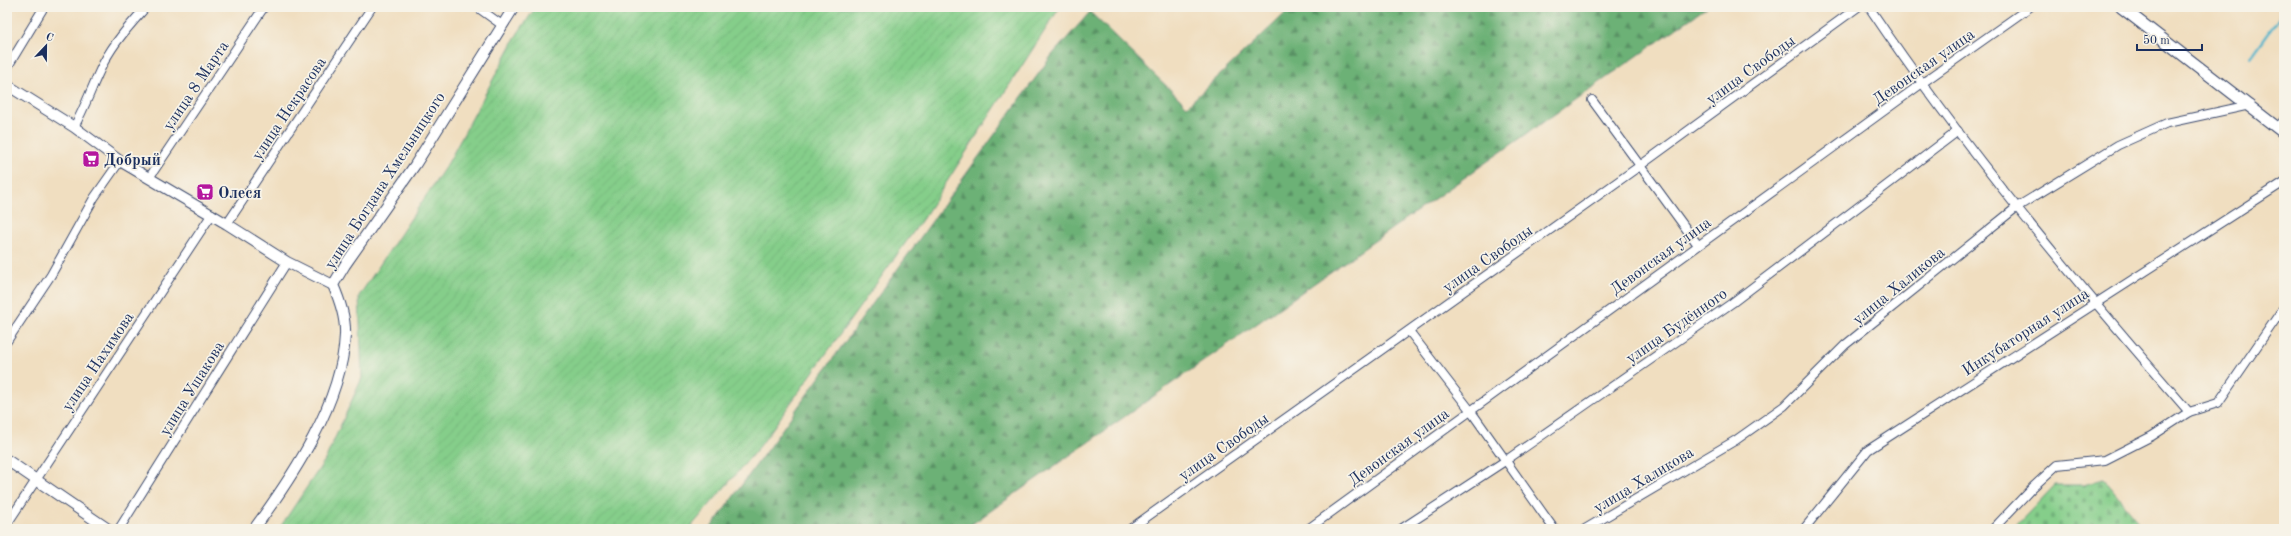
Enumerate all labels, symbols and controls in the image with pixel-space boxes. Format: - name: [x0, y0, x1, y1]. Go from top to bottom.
- north arrow: [26, 26, 66, 66]
- scale bar: [2137, 26, 2202, 52]
- street label: Девонская улица: [1870, 27, 1978, 109]
- text: С: [44, 32, 55, 45]
- street label: улица Свободы: [1704, 33, 1799, 108]
- text: 50 m: [2143, 34, 2170, 47]
- street label: улица 8 Марта: [161, 38, 232, 134]
- street label: улица Некрасова: [249, 55, 330, 163]
- street label: улица Богдана Хмельницкого: [322, 90, 449, 272]
- supermarket icon: Добрый: [81, 149, 101, 169]
- place label: Добрый: [104, 153, 161, 169]
- supermarket icon: Олеся: [195, 182, 215, 202]
- place label: Олеся: [218, 186, 261, 202]
- street label: Девонская улица: [1608, 215, 1715, 298]
- street label: улица Свободы: [1440, 223, 1536, 296]
- street label: улица Халикова: [1850, 245, 1948, 329]
- street label: улица Будённого: [1624, 286, 1731, 367]
- street label: Инкубаторная улица: [1960, 286, 2092, 380]
- street label: улица Нахимова: [60, 310, 138, 415]
- street label: улица Ушакова: [157, 339, 228, 439]
- street label: Девонская улица: [1346, 406, 1453, 489]
- street label: улица Свободы: [1176, 411, 1272, 484]
- street label: улица Халикова: [1591, 445, 1697, 517]

